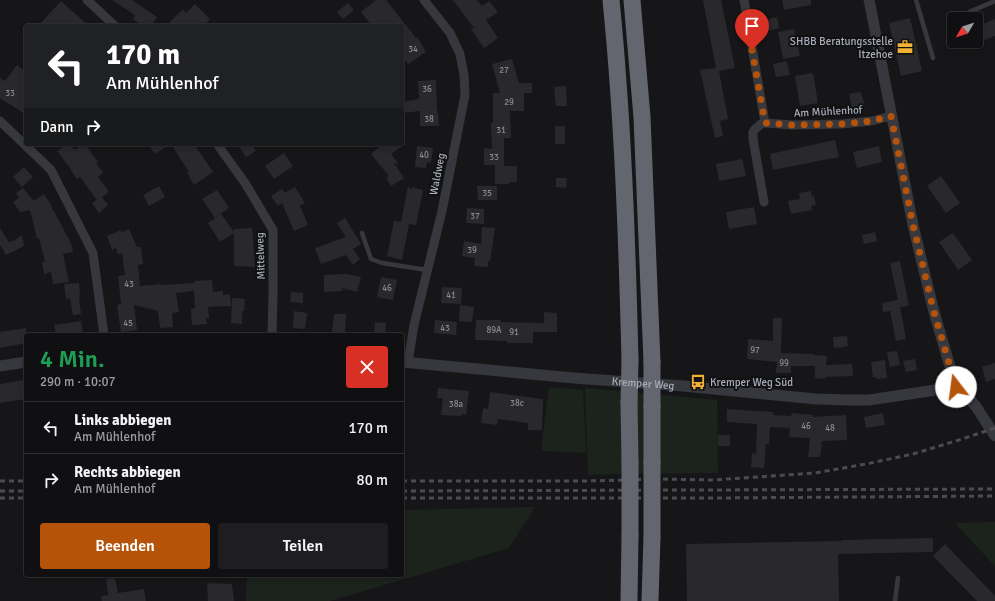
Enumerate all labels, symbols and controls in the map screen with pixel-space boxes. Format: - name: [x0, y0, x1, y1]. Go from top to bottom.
- pin: [735, 9, 769, 50]
- north arrow: [947, 12, 983, 48]
- map controls: [947, 12, 983, 48]
- icon: arrive: [741, 15, 763, 37]
- place label: SHBB Beratungsstelle Itzehoe: [790, 35, 893, 61]
- text: 170 m: [106, 38, 180, 72]
- office icon: SHBB Beratungsstelle Itzehoe: [896, 38, 914, 56]
- icon: left: [40, 40, 92, 92]
- house number: 34: [408, 44, 418, 55]
- house number: 27: [499, 65, 509, 76]
- text: Am Mühlenhof: [106, 72, 219, 94]
- house number: 36: [422, 84, 432, 95]
- house number: 33: [5, 88, 15, 99]
- house number: 29: [504, 97, 514, 108]
- street label: Am Mühlenhof: [793, 103, 864, 120]
- house number: 38: [424, 114, 434, 125]
- icon: right: [82, 116, 104, 138]
- text: Dann: [40, 118, 74, 136]
- house number: 31: [496, 125, 506, 136]
- house number: 40: [419, 150, 429, 161]
- street label: Waldweg: [427, 152, 448, 196]
- house number: 33: [489, 152, 499, 163]
- house number: 35: [482, 188, 492, 199]
- house number: 37: [470, 211, 480, 222]
- street label: Mittelweg: [253, 232, 268, 280]
- house number: 39: [467, 245, 477, 256]
- house number: 43: [124, 279, 134, 290]
- house number: 46: [382, 283, 392, 294]
- house number: 41: [446, 290, 456, 301]
- house number: 45: [123, 318, 133, 329]
- house number: 43: [440, 323, 450, 334]
- house number: 89A: [486, 325, 502, 336]
- house number: 91: [509, 327, 519, 338]
- text: 4 Min.: [40, 344, 105, 374]
- house number: 97: [750, 345, 760, 356]
- button: close: [346, 346, 388, 388]
- house number: 99: [779, 358, 789, 369]
- position arrow: [935, 366, 977, 408]
- bus stop icon: Kremper Weg Süd: [689, 373, 707, 391]
- text: 290 m · 10:07: [40, 374, 116, 390]
- street label: Kremper Weg: [611, 375, 675, 392]
- place label: Kremper Weg Süd: [710, 376, 793, 389]
- house number: 38c: [510, 398, 524, 409]
- house number: 38a: [449, 399, 464, 410]
- text: Links abbiegen: [74, 411, 171, 429]
- icon: left: [40, 417, 62, 439]
- text: 170 m: [348, 419, 388, 437]
- house number: 46: [801, 421, 811, 432]
- house number: 48: [825, 423, 835, 434]
- text: Am Mühlenhof: [74, 429, 155, 445]
- text: Rechts abbiegen: [74, 463, 181, 481]
- icon: right: [40, 469, 62, 491]
- text: 80 m: [357, 471, 388, 489]
- text: Am Mühlenhof: [74, 481, 155, 497]
- button: Beenden: [40, 523, 210, 569]
- button: Teilen: [218, 523, 388, 569]

